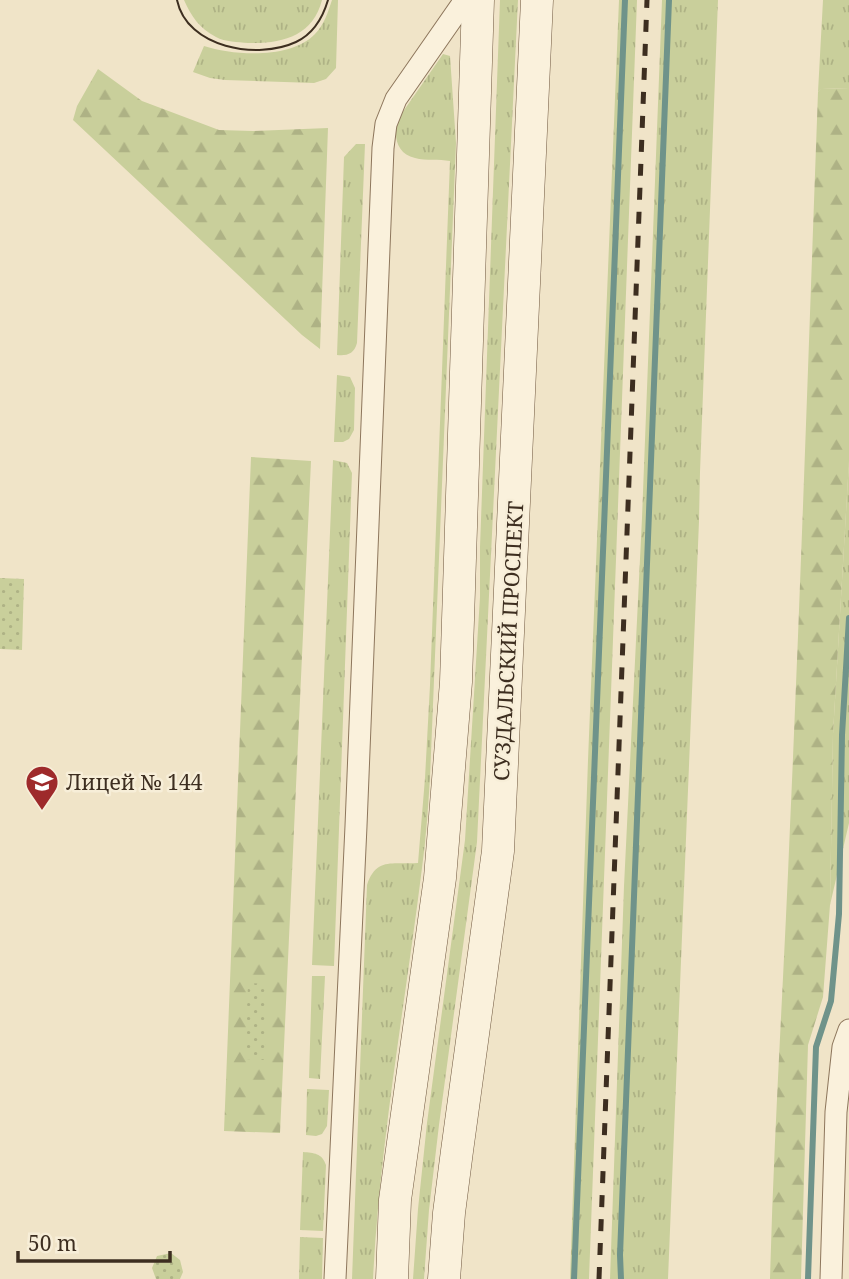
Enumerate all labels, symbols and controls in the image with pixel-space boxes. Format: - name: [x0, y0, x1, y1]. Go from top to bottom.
- street label: СУЗДАЛЬСКИЙ ПРОСПЕКТ: [487, 500, 529, 782]
- school or university icon: Лицей № 144: [23, 763, 61, 812]
- place label: Лицей № 144: [66, 768, 203, 796]
- scale bar: [18, 1220, 170, 1264]
- text: 50 m: [28, 1229, 77, 1257]

